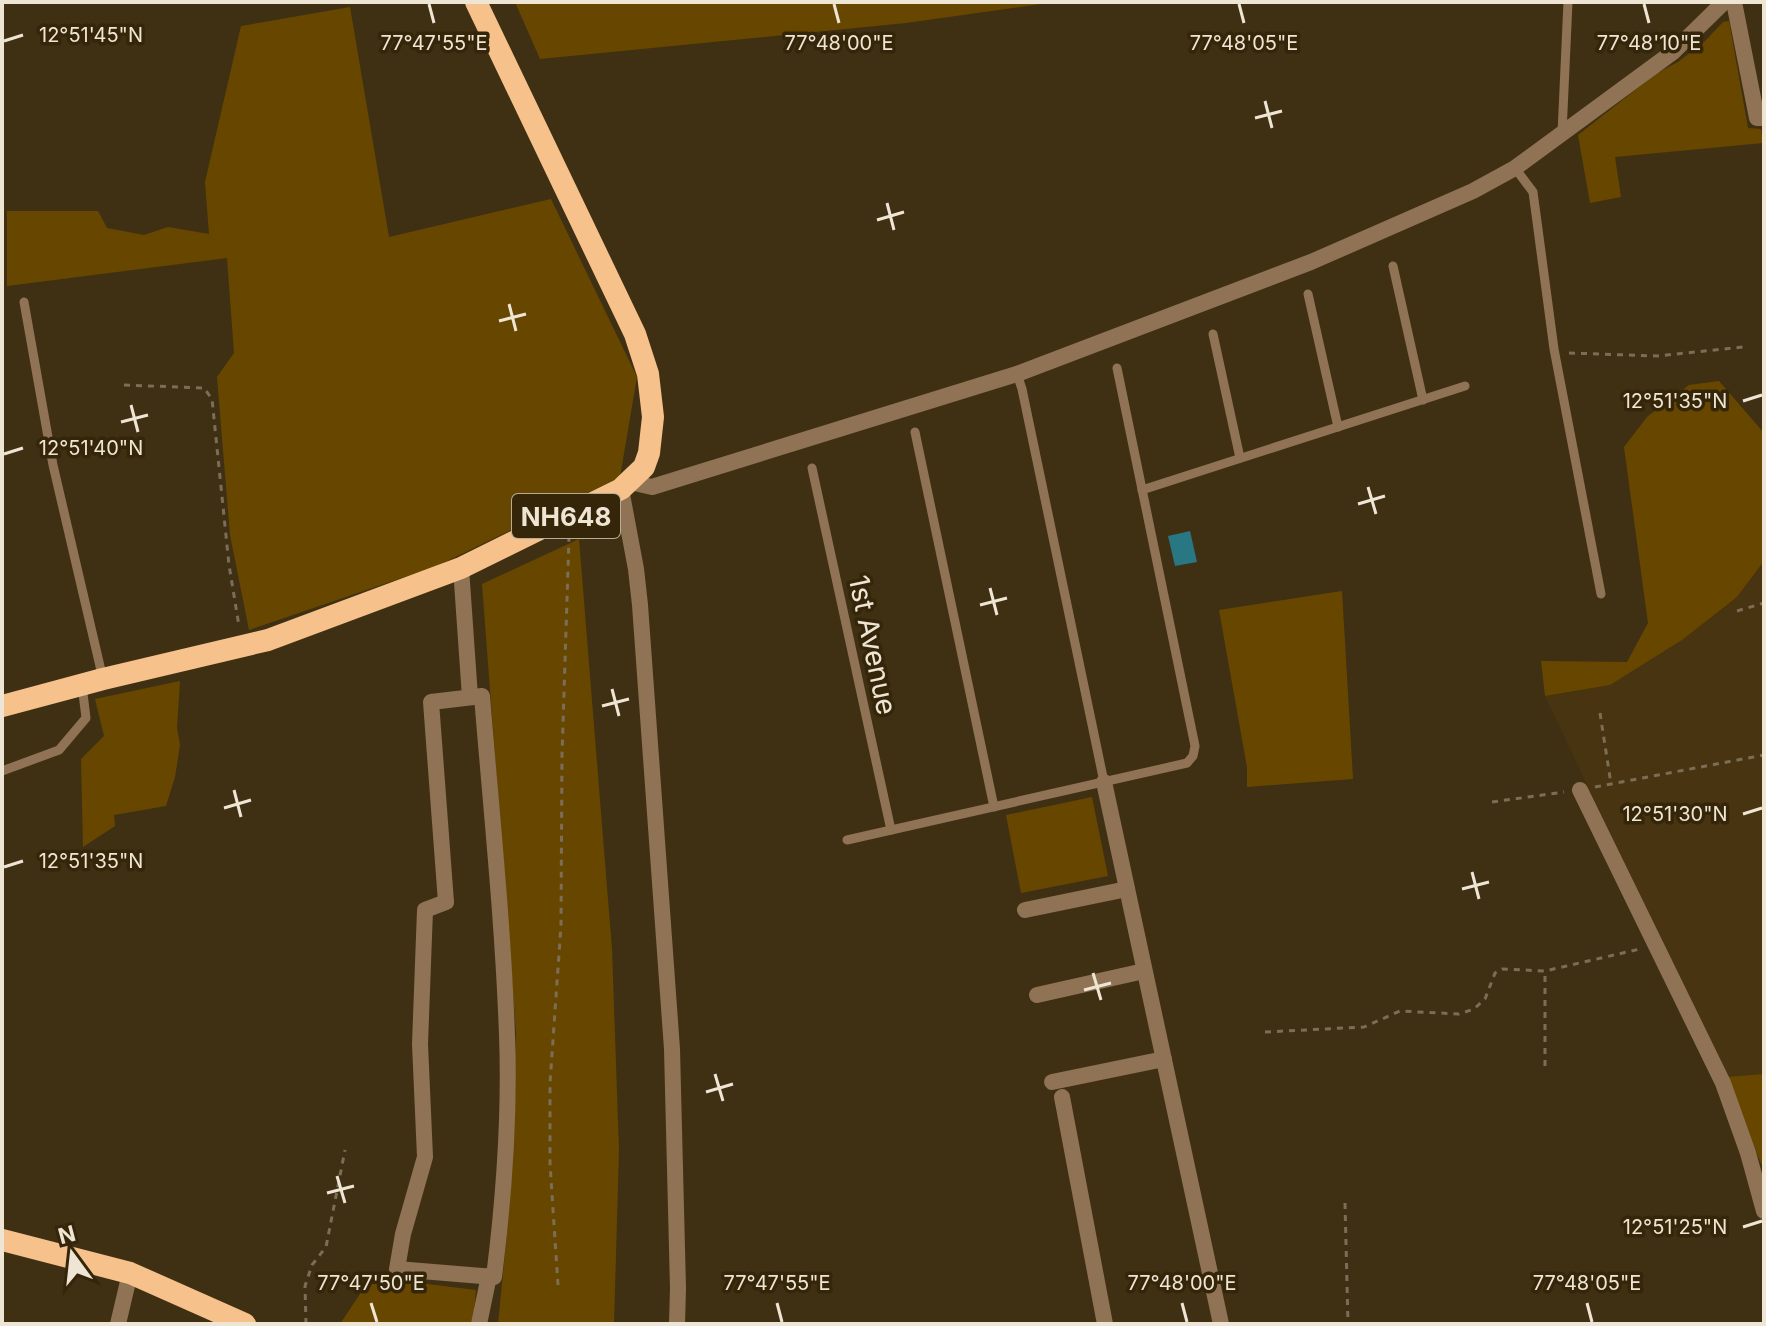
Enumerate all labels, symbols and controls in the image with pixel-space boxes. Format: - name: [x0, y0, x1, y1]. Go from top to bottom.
- text: 12°51'45"N: [39, 23, 143, 47]
- text: 77°47'55"E: [380, 31, 488, 55]
- text: 77°48'00"E: [784, 31, 894, 55]
- text: 77°48'05"E: [1190, 31, 1298, 55]
- text: 77°48'10"E: [1597, 31, 1701, 55]
- text: 12°51'35"N: [1623, 389, 1727, 413]
- text: 12°51'40"N: [39, 436, 143, 460]
- road number: NH648: [512, 494, 620, 538]
- street label: 1st Avenue: [842, 572, 904, 718]
- text: 12°51'30"N: [1622, 802, 1728, 826]
- text: 12°51'35"N: [39, 849, 143, 873]
- north arrow: [32, 1214, 112, 1294]
- text: 12°51'25"N: [1623, 1215, 1727, 1239]
- text: N: [55, 1220, 78, 1249]
- text: 77°47'50"E: [317, 1271, 425, 1295]
- text: 77°47'55"E: [723, 1271, 831, 1295]
- text: 77°48'00"E: [1127, 1271, 1237, 1295]
- text: 77°48'05"E: [1533, 1271, 1641, 1295]

